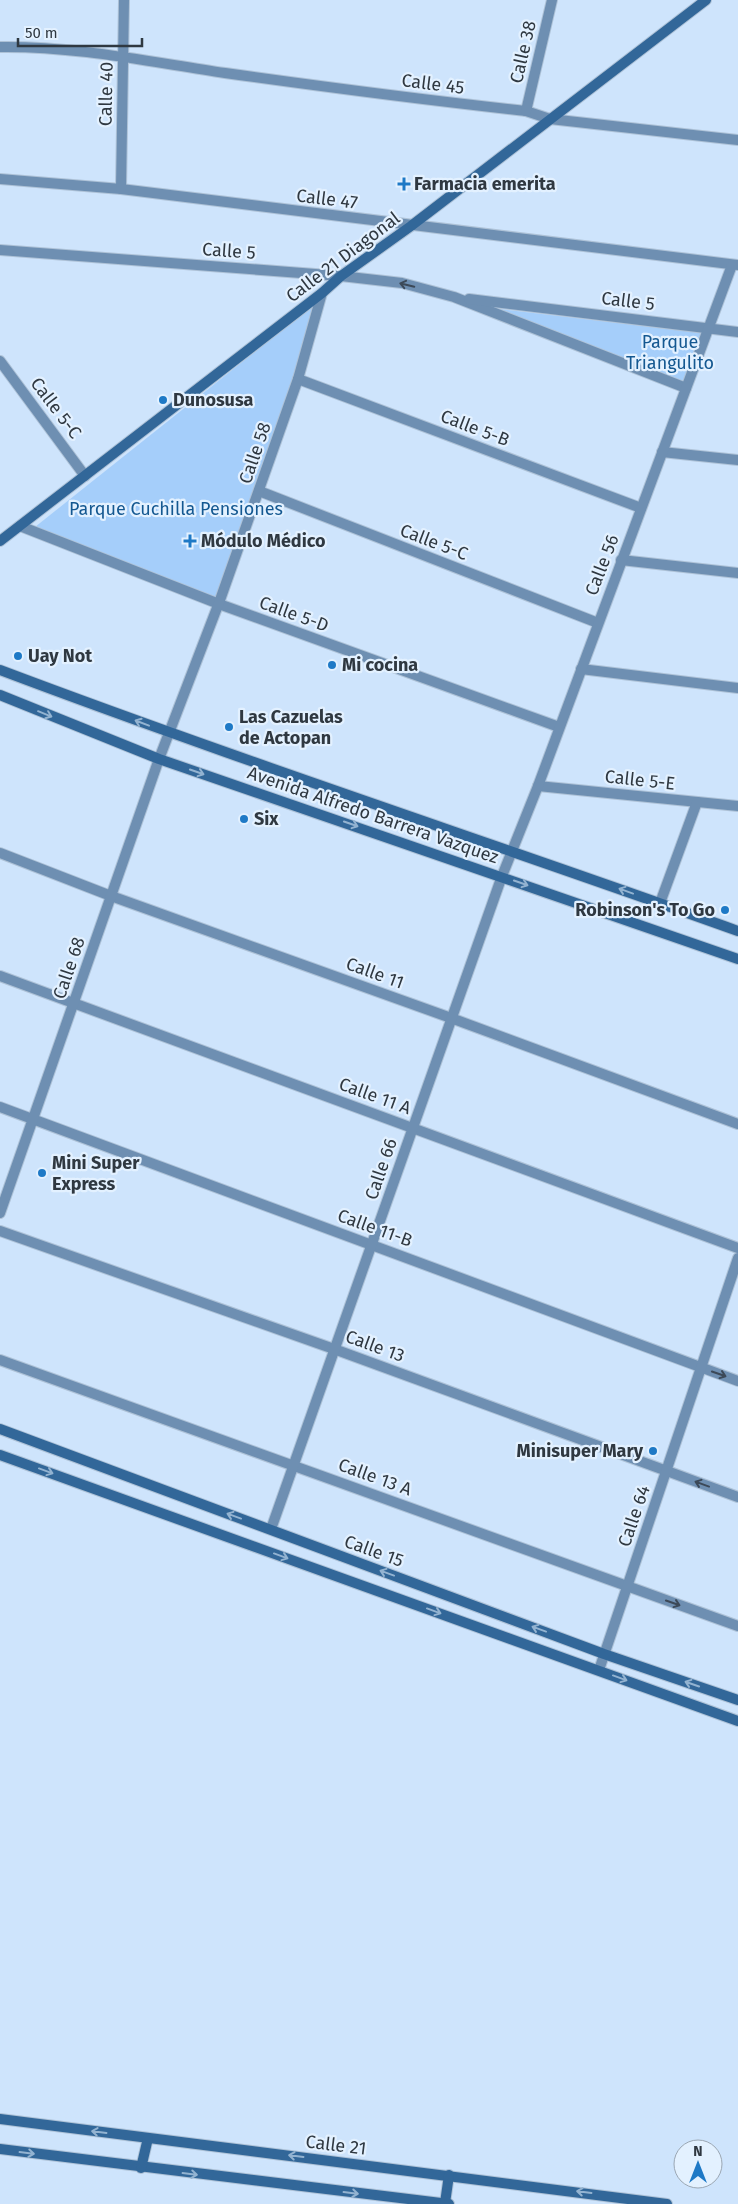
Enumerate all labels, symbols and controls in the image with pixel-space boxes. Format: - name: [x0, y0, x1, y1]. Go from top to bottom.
- scale bar: [18, 15, 141, 47]
- street label: Calle 38: [505, 19, 541, 85]
- text: 50 m: [25, 24, 58, 42]
- street label: Calle 40: [94, 62, 118, 126]
- street label: Calle 45: [400, 69, 466, 99]
- place label: Farmacia emerita: [414, 173, 556, 195]
- marker: Farmacia emerita: [398, 178, 410, 190]
- street label: Calle 47: [295, 184, 359, 214]
- street label: Calle 21 Diagonal: [282, 207, 404, 307]
- street label: Calle 5: [202, 238, 256, 264]
- one-way arrow: [400, 280, 416, 289]
- street label: Calle 5: [600, 287, 656, 315]
- park label: Parque Triangulito: [626, 331, 714, 374]
- street label: Calle 5-C: [26, 373, 86, 443]
- place label: Dunosusa: [173, 389, 253, 411]
- marker: Dunosusa: [157, 394, 169, 406]
- street label: Calle 5-B: [438, 405, 512, 451]
- street label: Calle 58: [234, 419, 276, 487]
- park label: Parque Cuchilla Pensiones: [69, 498, 283, 520]
- street label: Calle 5-C: [397, 519, 471, 565]
- place label: Módulo Médico: [201, 530, 326, 552]
- street label: Calle 56: [580, 532, 624, 598]
- marker: Módulo Médico: [183, 534, 197, 548]
- street label: Calle 5-D: [256, 591, 332, 637]
- place label: Uay Not: [28, 645, 93, 667]
- marker: Uay Not: [12, 650, 24, 662]
- place label: Mi cocina: [342, 654, 418, 676]
- marker: Mi cocina: [326, 659, 338, 671]
- place label: Las Cazuelas de Actopan: [239, 706, 343, 749]
- one-way arrow: [37, 709, 52, 719]
- one-way arrow: [135, 718, 150, 727]
- marker: Las Cazuelas de Actopan: [223, 721, 235, 733]
- street label: Avenida Alfredo Barrera Vazquez: [245, 762, 502, 868]
- street label: Calle 5-E: [604, 765, 676, 795]
- one-way arrow: [189, 768, 204, 777]
- place label: Six: [254, 808, 279, 830]
- marker: Six: [238, 813, 250, 825]
- one-way arrow: [342, 820, 358, 830]
- one-way arrow: [513, 879, 528, 888]
- one-way arrow: [619, 886, 635, 895]
- place label: Robinson's To Go: [575, 899, 715, 921]
- marker: Robinson's To Go: [719, 904, 731, 916]
- street label: Calle 68: [48, 934, 90, 1002]
- street label: Calle 11: [343, 952, 407, 994]
- street label: Calle 11 A: [336, 1073, 415, 1119]
- street label: Calle 66: [360, 1135, 402, 1203]
- place label: Mini Super Express: [52, 1152, 140, 1195]
- marker: Mini Super Express: [36, 1167, 48, 1179]
- street label: Calle 11-B: [335, 1204, 415, 1252]
- street label: Calle 13: [342, 1325, 408, 1367]
- one-way arrow: [711, 1370, 727, 1379]
- place label: Minisuper Mary: [517, 1440, 644, 1462]
- marker: Minisuper Mary: [647, 1445, 659, 1457]
- street label: Calle 13 A: [335, 1454, 415, 1501]
- one-way arrow: [38, 1467, 53, 1476]
- one-way arrow: [695, 1479, 710, 1488]
- street label: Calle 64: [613, 1482, 655, 1550]
- one-way arrow: [227, 1511, 243, 1520]
- street label: Calle 15: [341, 1530, 407, 1572]
- one-way arrow: [273, 1552, 288, 1561]
- one-way arrow: [379, 1568, 395, 1577]
- one-way arrow: [664, 1599, 680, 1608]
- one-way arrow: [426, 1607, 441, 1616]
- one-way arrow: [532, 1624, 547, 1633]
- one-way arrow: [611, 1674, 627, 1683]
- one-way arrow: [685, 1679, 700, 1688]
- one-way arrow: [92, 2127, 108, 2137]
- street label: Calle 21: [304, 2130, 368, 2160]
- north arrow: [673, 2139, 723, 2189]
- text: N: [693, 2143, 703, 2160]
- one-way arrow: [19, 2148, 35, 2158]
- one-way arrow: [289, 2151, 305, 2161]
- one-way arrow: [181, 2169, 197, 2179]
- one-way arrow: [576, 2187, 592, 2197]
- one-way arrow: [343, 2188, 359, 2198]

